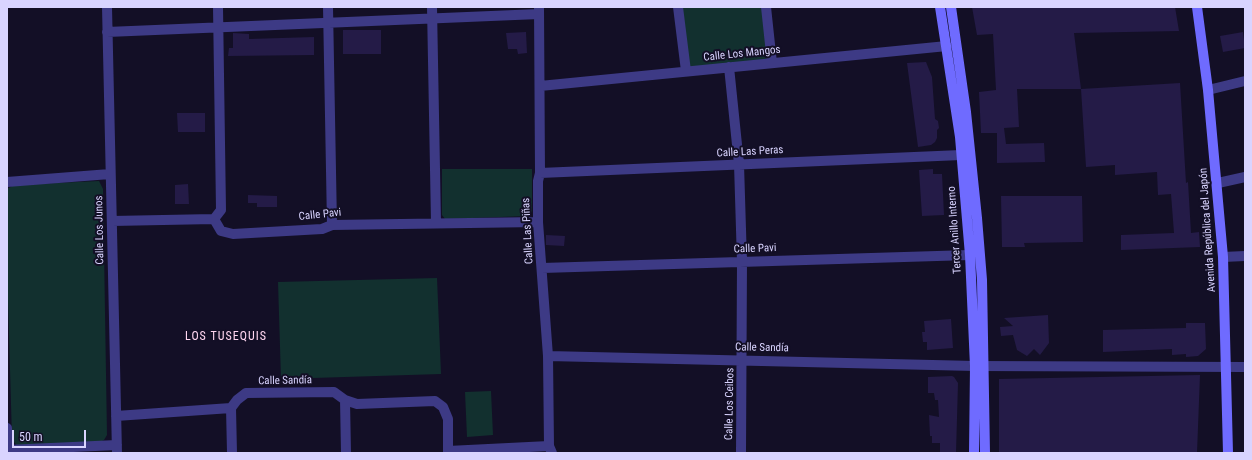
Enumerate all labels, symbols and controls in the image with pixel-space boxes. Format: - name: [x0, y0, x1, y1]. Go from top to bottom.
- street label: Calle Los Mangos: [703, 43, 781, 65]
- street label: Calle Las Peras: [716, 144, 784, 160]
- street label: Avenida República del Japón: [1197, 167, 1219, 293]
- street label: Tercer Anillo Interno: [945, 186, 965, 274]
- street label: Calle Los Junos: [93, 195, 107, 265]
- street label: Calle Las Piñas: [520, 197, 536, 265]
- street label: Calle Pavi: [298, 206, 342, 224]
- street label: Calle Pavi: [733, 242, 777, 256]
- district label: LOS TUSEQUIS: [185, 330, 267, 344]
- street label: Calle Sandía: [735, 341, 789, 355]
- street label: Calle Los Ceibos: [723, 368, 737, 440]
- street label: Calle Sandía: [258, 374, 312, 388]
- scale bar: [14, 422, 88, 448]
- text: 50 m: [19, 430, 43, 444]

